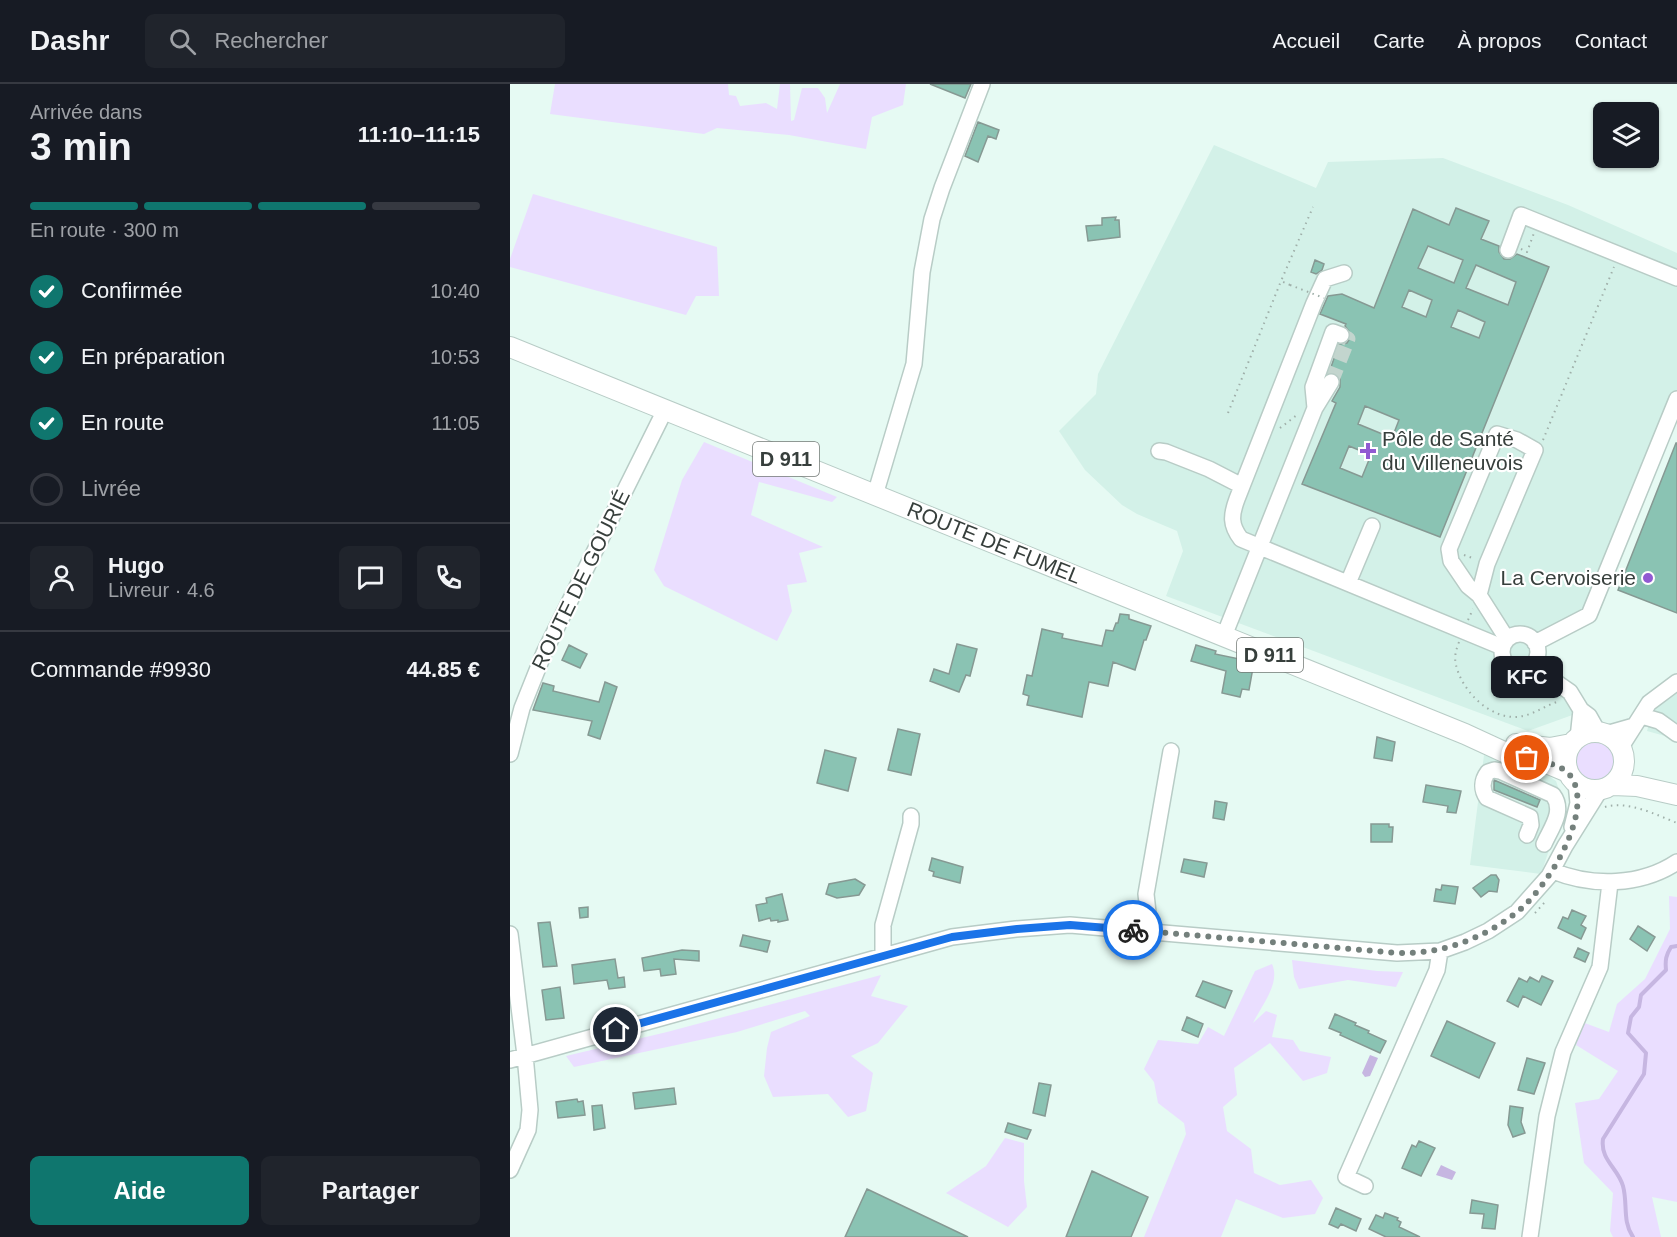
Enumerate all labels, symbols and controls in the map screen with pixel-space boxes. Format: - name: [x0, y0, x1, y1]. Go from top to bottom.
- search box: [145, 14, 565, 68]
- text: Dashr: [30, 25, 109, 56]
- icon: search: [166, 25, 199, 58]
- text: Rechercher: [214, 28, 328, 53]
- text: Accueil: [1273, 29, 1340, 52]
- text: Carte: [1373, 29, 1425, 52]
- text: À propos: [1458, 29, 1542, 52]
- text: Contact: [1575, 29, 1647, 52]
- text: Arrivée dans: [30, 101, 142, 123]
- map controls: [1593, 102, 1659, 168]
- button: layers: [1593, 102, 1659, 168]
- text: 11:10–11:15: [358, 122, 480, 147]
- text: 3 min: [30, 125, 132, 168]
- text: En route · 300 m: [30, 219, 179, 241]
- icon: check: [30, 275, 63, 308]
- text: Confirmée: [81, 278, 182, 303]
- text: 10:40: [430, 280, 480, 302]
- icon: check: [30, 341, 63, 374]
- text: En préparation: [81, 344, 225, 369]
- text: 10:53: [430, 346, 480, 368]
- icon: check: [30, 407, 63, 440]
- text: En route: [81, 410, 164, 435]
- text: 11:05: [431, 412, 480, 434]
- place label: Pôle de Santé du Villeneuvois: [1382, 427, 1523, 474]
- road number: D 911: [753, 442, 819, 476]
- marker: Pôle de Santé du Villeneuvois: [1359, 442, 1377, 460]
- text: Livrée: [81, 476, 141, 501]
- street label: ROUTE DE GOURIÉ: [527, 486, 634, 673]
- street label: ROUTE DE FUMEL: [904, 497, 1084, 588]
- button: person: [30, 546, 93, 609]
- button: chat: [339, 546, 402, 609]
- button: phone: [417, 546, 480, 609]
- text: Hugo: [108, 553, 164, 578]
- place label: La Cervoiserie: [1501, 566, 1636, 589]
- marker: La Cervoiserie: [1641, 571, 1655, 585]
- text: Livreur · 4.6: [108, 579, 215, 601]
- road number: D 911: [1237, 638, 1303, 672]
- callout: KFC: [1491, 656, 1563, 698]
- text: Commande #9930: [30, 657, 211, 682]
- text: 44.85 €: [407, 657, 480, 682]
- text: KFC: [1506, 666, 1548, 688]
- pin: [1501, 732, 1552, 783]
- icon: bag: [1510, 741, 1543, 774]
- courier: [1103, 900, 1163, 960]
- icon: bike: [1117, 914, 1150, 947]
- pin: [590, 1004, 641, 1055]
- icon: home: [599, 1013, 632, 1046]
- button: Aide: [30, 1156, 249, 1225]
- button: Partager: [261, 1156, 480, 1225]

